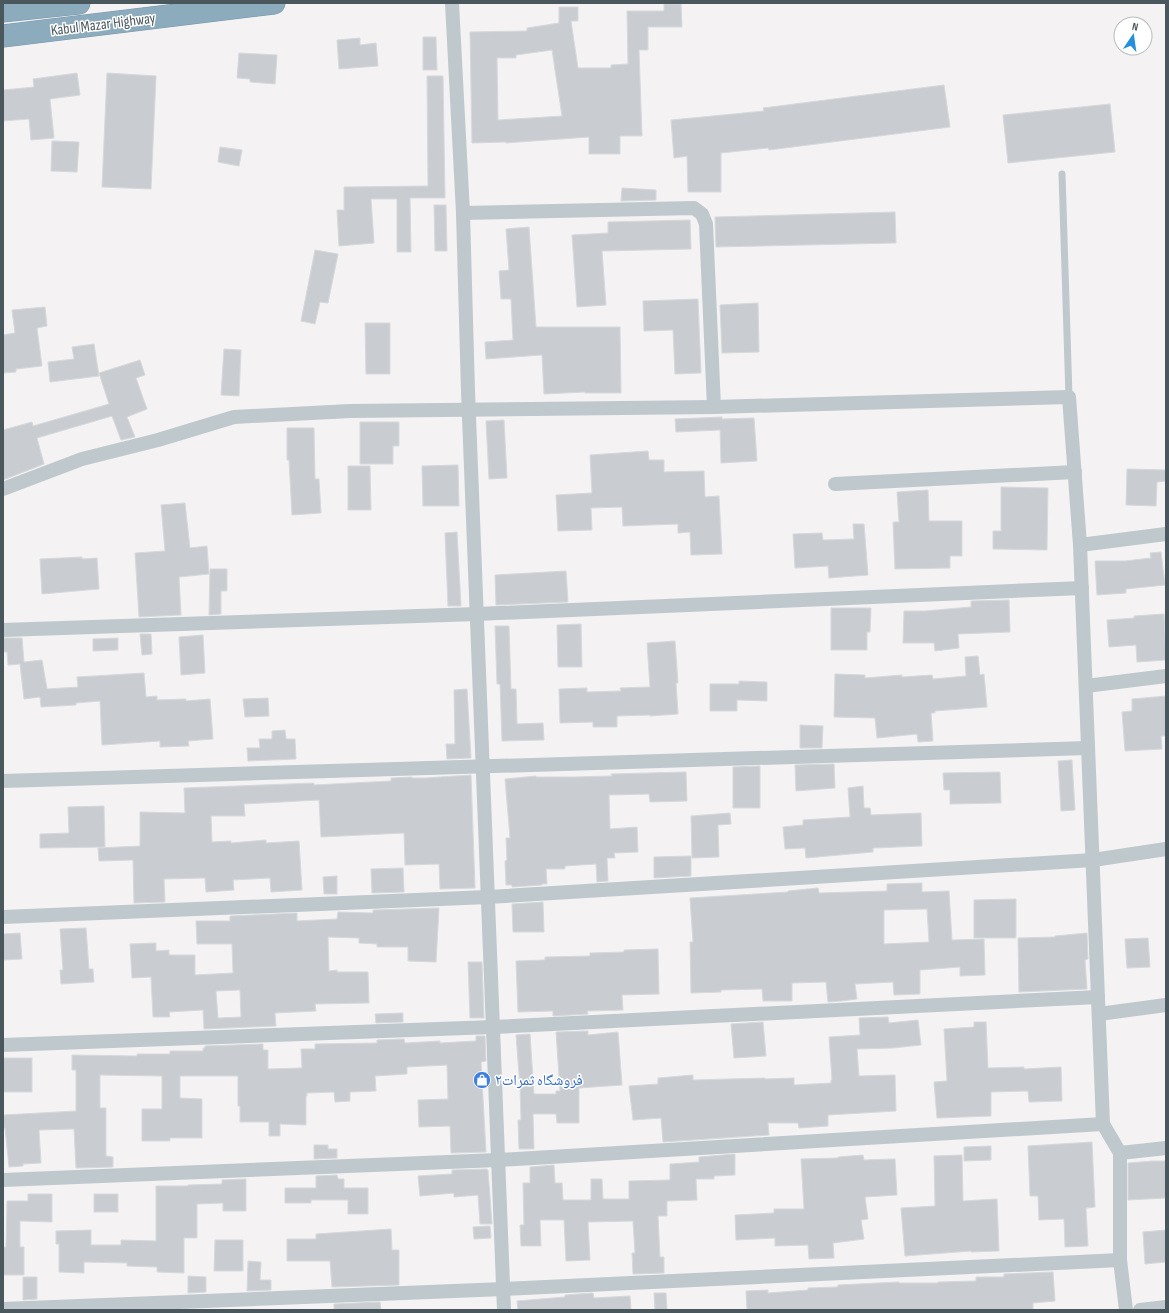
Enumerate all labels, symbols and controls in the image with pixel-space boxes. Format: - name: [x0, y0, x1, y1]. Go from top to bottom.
- street label: Kabul Mazar Highway: [50, 9, 157, 40]
- north arrow: [1113, 16, 1153, 56]
- text: N: [1131, 20, 1140, 34]
- shop icon: فروشگاه ثمرات٢: [472, 1070, 492, 1090]
- place label: فروشگاه ثمرات٢: [495, 1071, 583, 1090]

